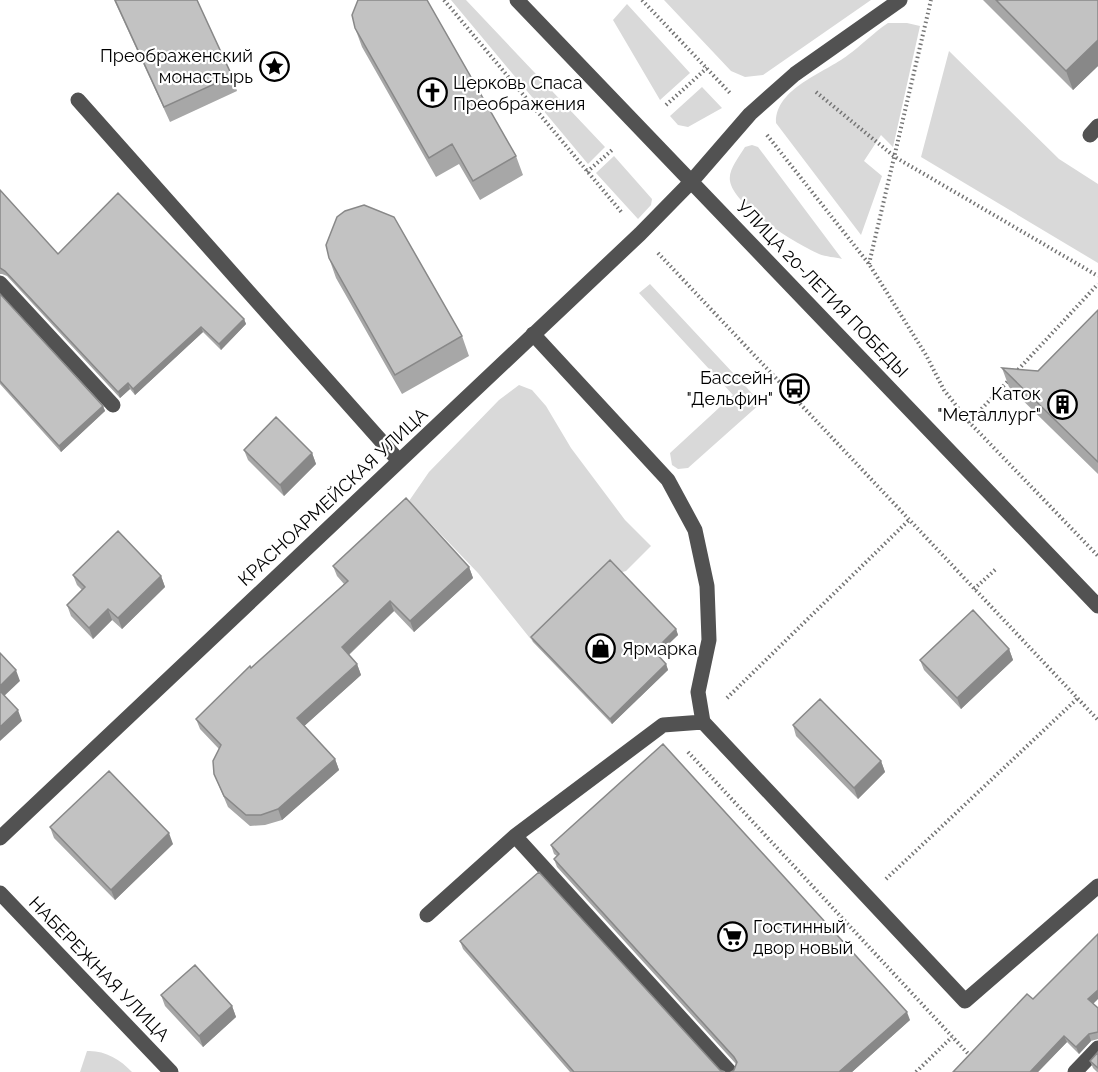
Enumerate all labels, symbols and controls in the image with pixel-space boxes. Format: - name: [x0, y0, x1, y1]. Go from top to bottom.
- place label: Преображенский монастырь: [100, 45, 253, 87]
- place icon: Преображенский монастырь: [258, 50, 290, 82]
- place label: Церковь Спаса Преображения: [453, 72, 585, 114]
- church icon: Церковь Спаса Преображения: [416, 77, 448, 109]
- street label: УЛИЦА 20-ЛЕТИЯ ПОБЕДЫ: [732, 196, 913, 382]
- place label: Бассейн "Дельфин": [687, 367, 773, 409]
- bus stop icon: Бассейн "Дельфин": [778, 372, 810, 404]
- place label: Каток "Металлург": [937, 383, 1041, 425]
- building icon: Каток "Металлург": [1046, 388, 1078, 420]
- street label: КРАСНОАРМЕЙСКАЯ УЛИЦА: [234, 403, 432, 590]
- shop icon: Ярмарка: [585, 633, 617, 665]
- place label: Ярмарка: [622, 638, 697, 659]
- street label: НАБЕРЕЖНАЯ УЛИЦА: [25, 892, 174, 1045]
- place label: Гостинный двор новый: [753, 916, 853, 958]
- supermarket icon: Гостинный двор новый: [716, 921, 748, 953]

